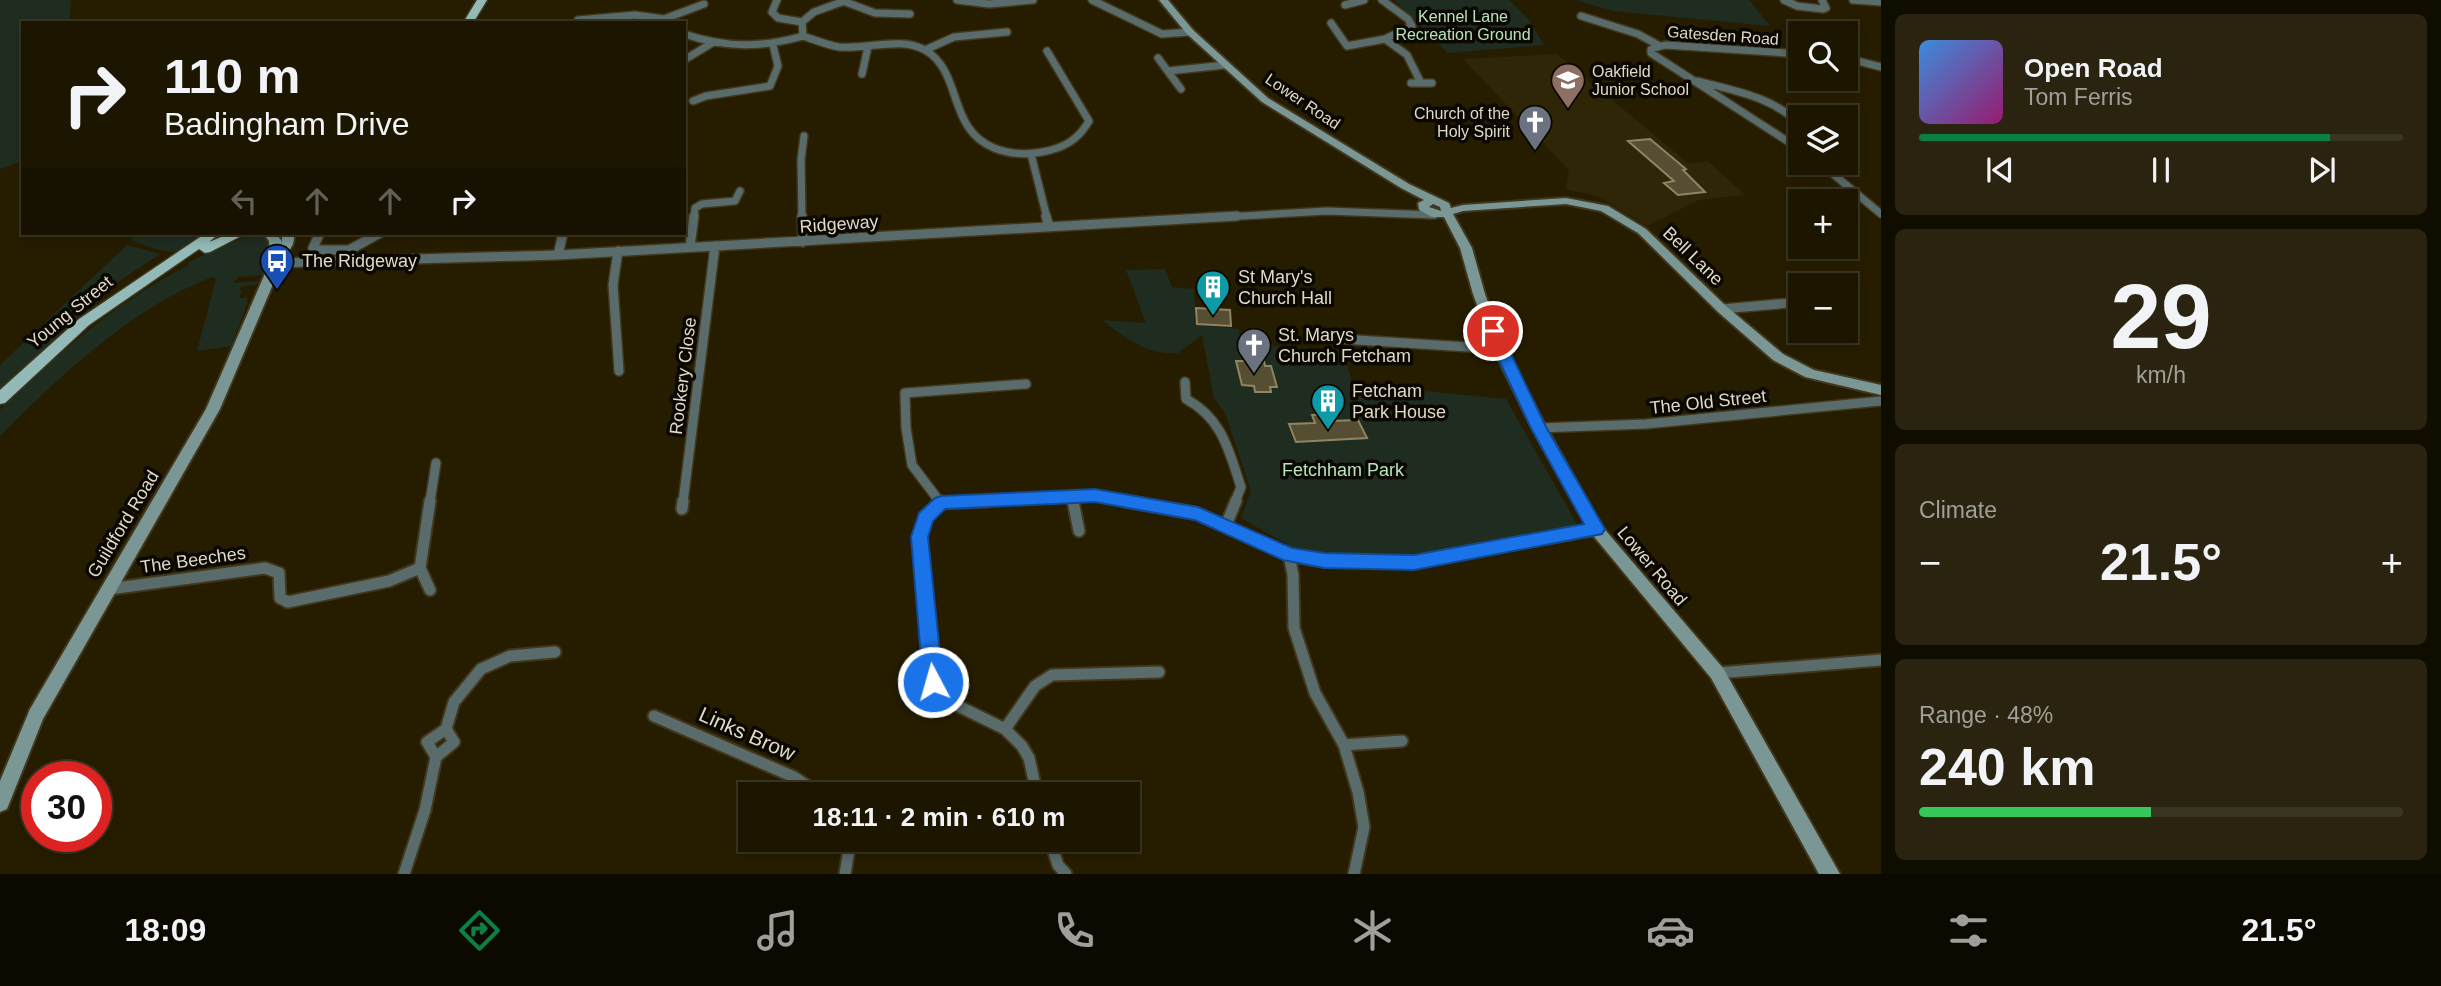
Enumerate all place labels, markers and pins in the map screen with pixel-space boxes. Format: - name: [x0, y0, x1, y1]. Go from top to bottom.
- school or university icon: Oakfield Junior School: [1549, 61, 1587, 110]
- place label: Oakfield Junior School: [1592, 63, 1689, 98]
- church icon: Church of the Holy Spirit: [1516, 103, 1554, 152]
- place label: Church of the Holy Spirit: [1414, 105, 1511, 140]
- bus stop icon: The Ridgeway: [258, 242, 296, 291]
- place label: The Ridgeway: [302, 251, 417, 271]
- place label: St Mary's Church Hall: [1238, 267, 1332, 308]
- building icon: St Mary's Church Hall: [1194, 268, 1232, 317]
- pin: [1463, 301, 1523, 361]
- place label: St. Marys Church Fetcham: [1278, 325, 1411, 366]
- church icon: St. Marys Church Fetcham: [1235, 326, 1273, 375]
- place label: Fetcham Park House: [1352, 381, 1446, 422]
- building icon: Fetcham Park House: [1309, 382, 1347, 431]

